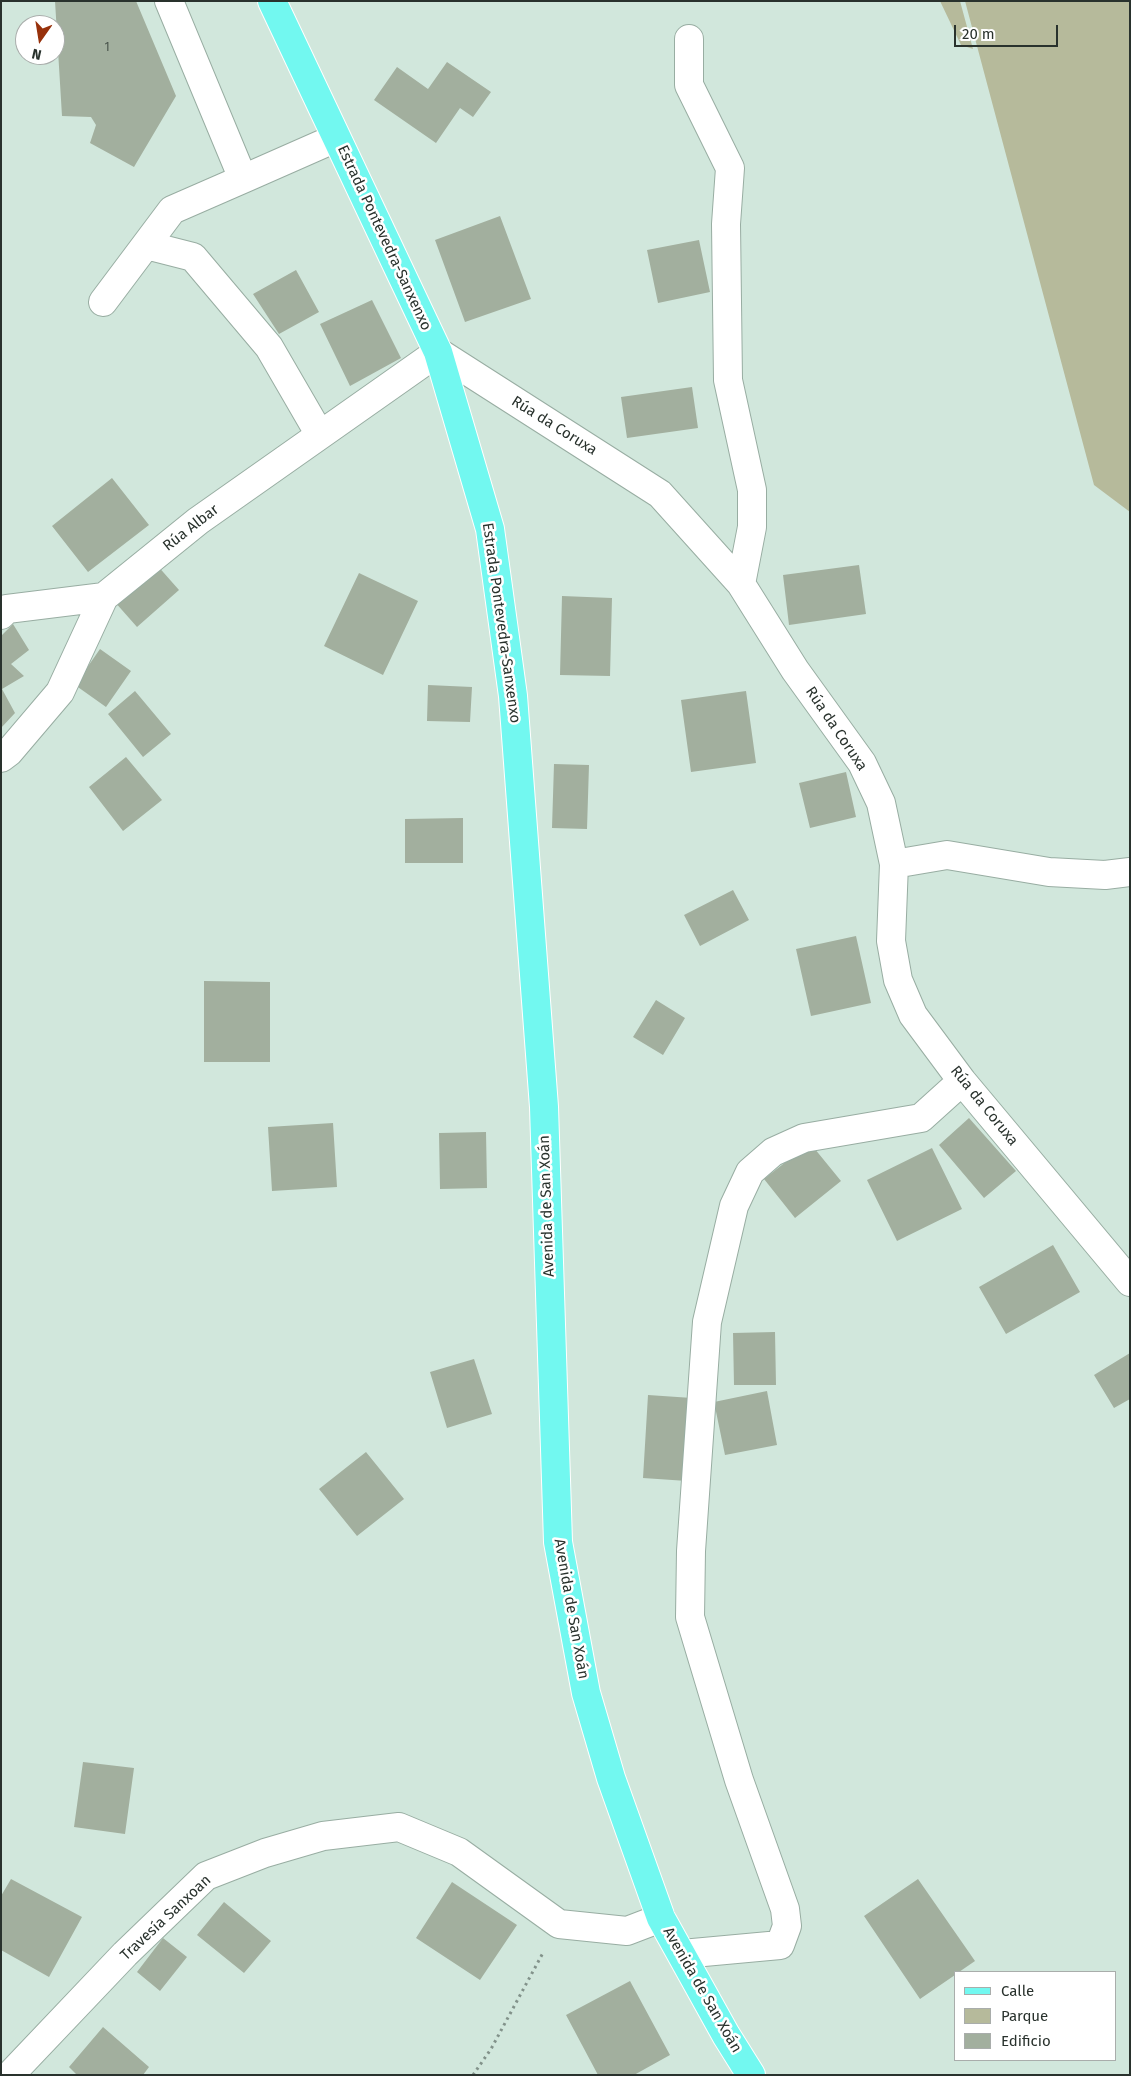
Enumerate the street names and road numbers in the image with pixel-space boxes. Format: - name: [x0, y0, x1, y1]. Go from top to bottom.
- street label: Estrada Pontevedra-Sanxenxo: [333, 143, 435, 333]
- street label: Rúa da Coruxa: [508, 392, 600, 460]
- street label: Rúa Albar: [160, 501, 222, 555]
- street label: Estrada Pontevedra-Sanxenxo: [478, 522, 524, 724]
- street label: Rúa da Coruxa: [801, 683, 871, 775]
- street label: Rúa da Coruxa: [946, 1062, 1022, 1150]
- street label: Avenida de San Xoán: [536, 1135, 558, 1277]
- street label: Avenida de San Xoán: [550, 1538, 592, 1680]
- street label: Travesía Sanxoan: [117, 1871, 215, 1965]
- street label: Avenida de San Xoán: [659, 1924, 745, 2056]

